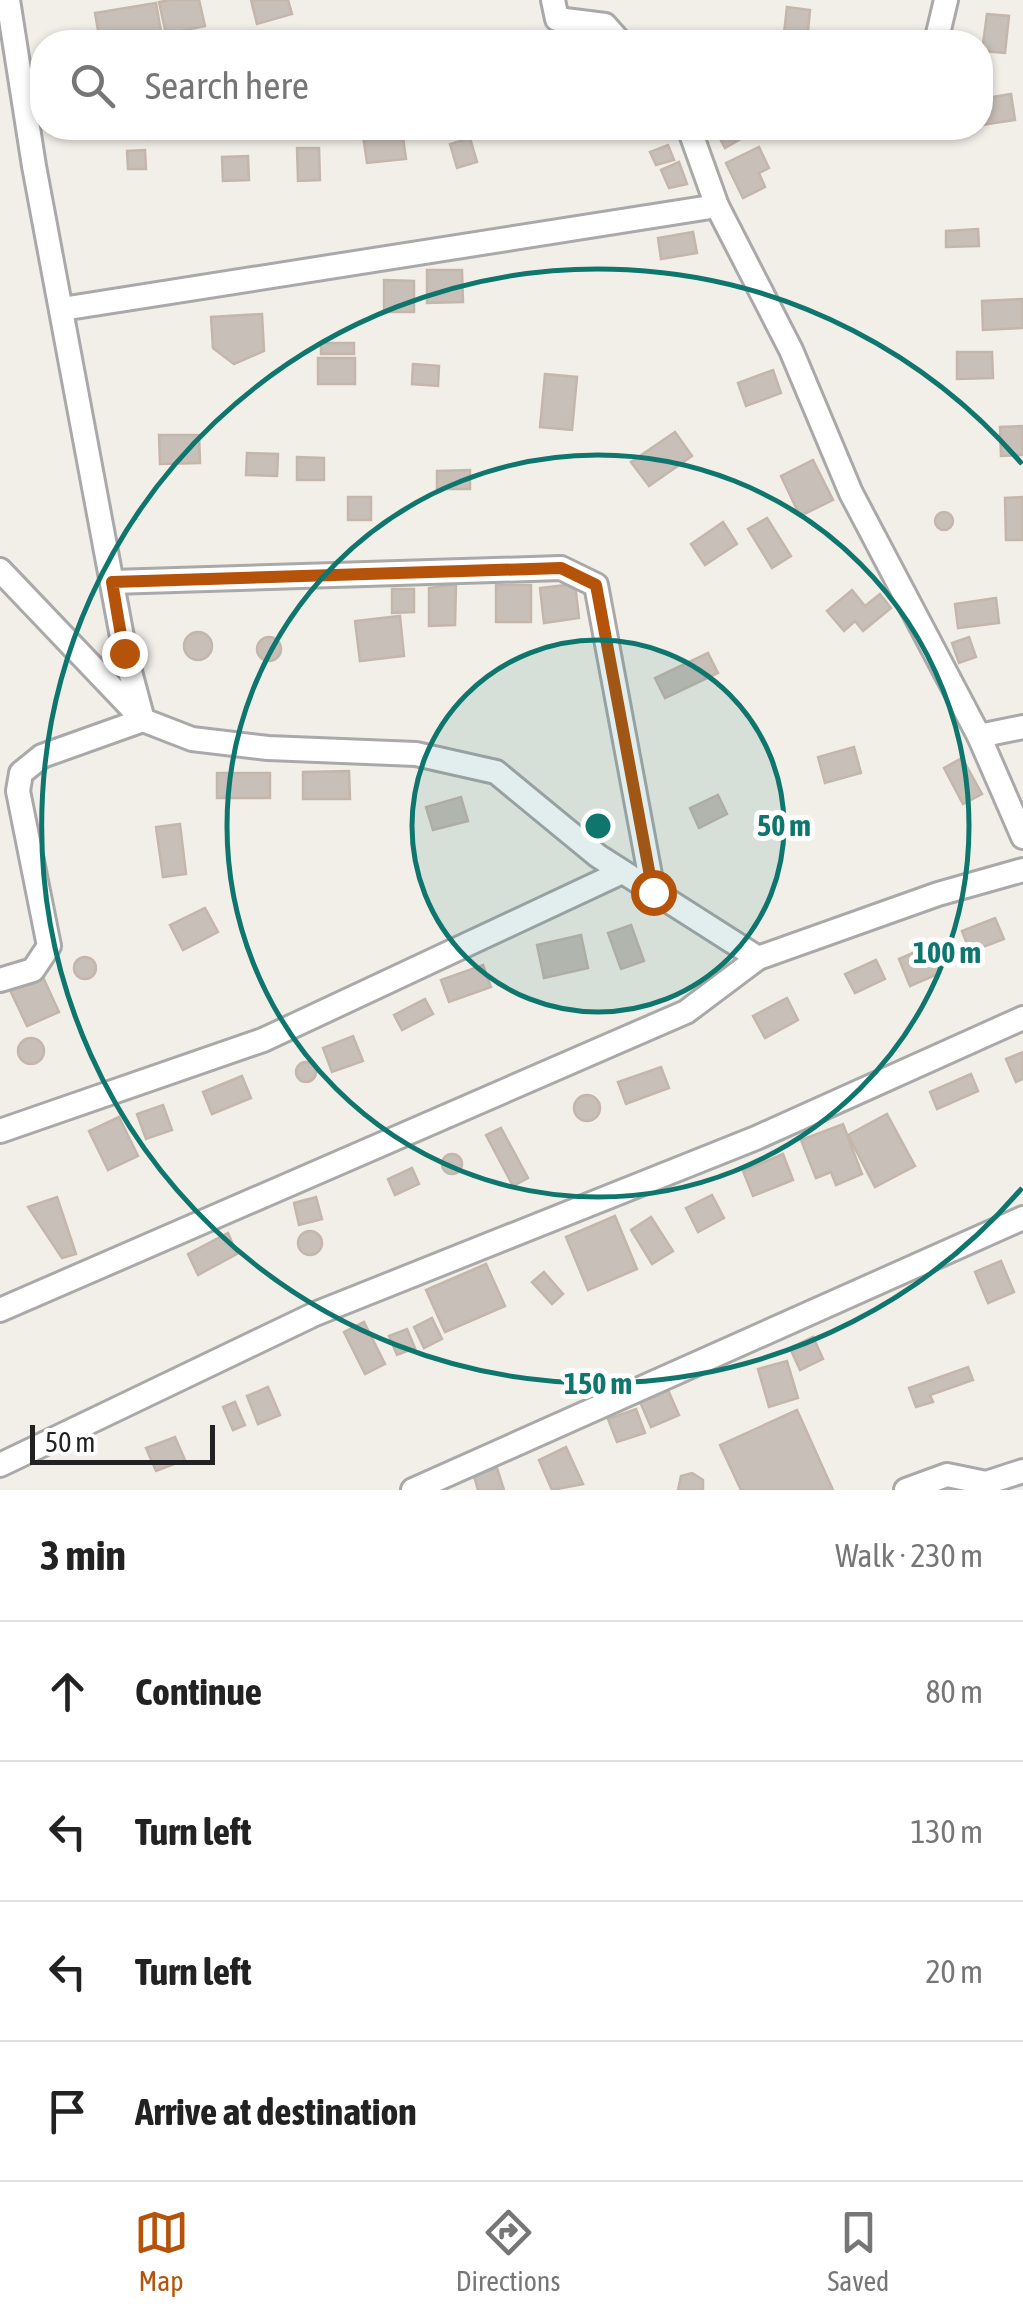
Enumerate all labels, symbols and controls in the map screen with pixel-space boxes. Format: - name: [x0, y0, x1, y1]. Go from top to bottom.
- search box: [30, 30, 993, 140]
- icon: search: [65, 58, 120, 113]
- text: Search here: [145, 64, 309, 107]
- route end: [102, 631, 148, 677]
- centre of rings: [580, 808, 616, 844]
- text: 50 m: [757, 808, 811, 842]
- route start: [631, 870, 677, 916]
- text: 100 m: [913, 935, 981, 969]
- text: 150 m: [564, 1366, 632, 1400]
- scale bar: [30, 1420, 215, 1464]
- text: 50 m: [45, 1426, 95, 1458]
- text: 3 min: [40, 1531, 126, 1579]
- text: Walk · 230 m: [835, 1537, 983, 1574]
- icon: ahead: [40, 1664, 95, 1719]
- text: Continue: [135, 1670, 262, 1713]
- text: 80 m: [925, 1673, 983, 1710]
- icon: left: [40, 1804, 95, 1859]
- text: Turn left: [135, 1810, 251, 1853]
- text: 130 m: [910, 1813, 983, 1850]
- icon: left: [40, 1944, 95, 1999]
- text: Turn left: [135, 1950, 251, 1993]
- text: 20 m: [925, 1953, 983, 1990]
- icon: arrive: [40, 2084, 95, 2139]
- text: Arrive at destination: [135, 2090, 417, 2133]
- tab: Map: [134, 2205, 189, 2297]
- tab: Directions: [456, 2205, 560, 2297]
- tab: Saved: [828, 2205, 889, 2297]

